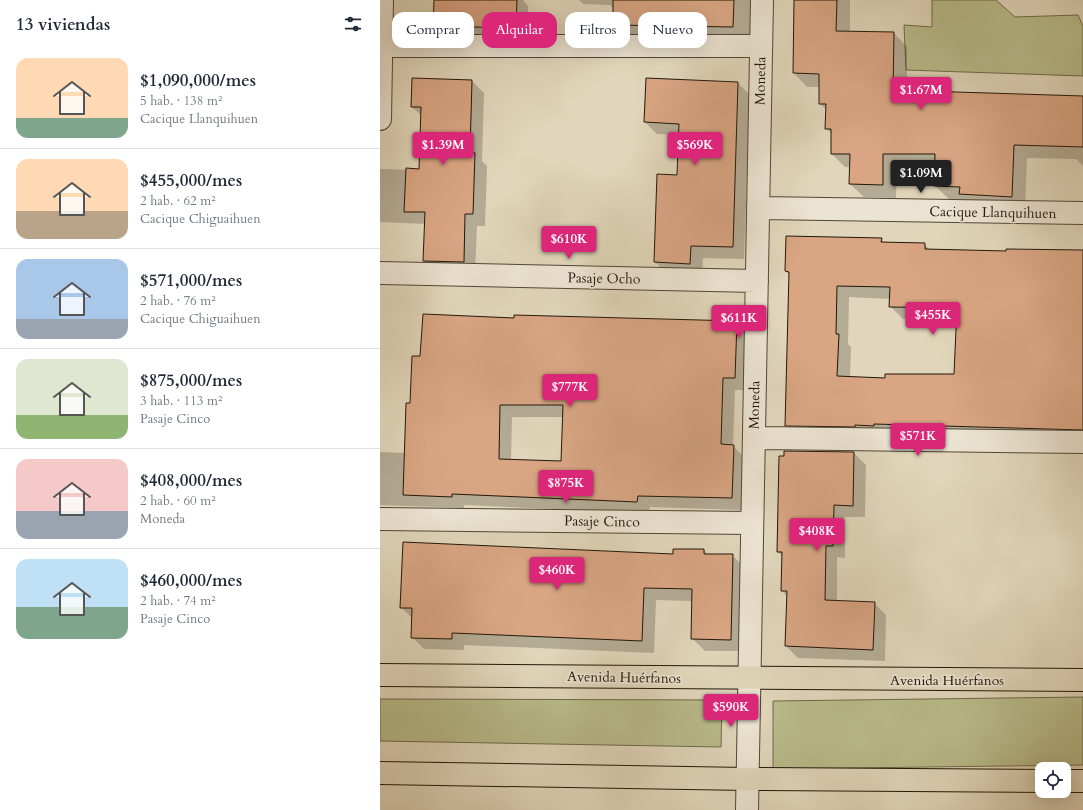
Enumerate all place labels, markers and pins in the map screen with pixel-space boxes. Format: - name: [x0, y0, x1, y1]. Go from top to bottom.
- pin: $1.67M: [888, 77, 954, 111]
- pin: $1.39M: [410, 132, 476, 166]
- pin: $569K: [667, 132, 723, 166]
- pin: $1.09M: [888, 160, 954, 194]
- pin: $610K: [541, 226, 597, 260]
- pin: $455K: [905, 302, 961, 336]
- pin: $611K: [711, 305, 767, 339]
- pin: $777K: [542, 374, 598, 408]
- pin: $571K: [890, 423, 946, 457]
- pin: $875K: [538, 470, 594, 504]
- pin: $408K: [789, 518, 845, 552]
- pin: $460K: [529, 557, 585, 591]
- pin: $590K: [703, 694, 759, 728]

